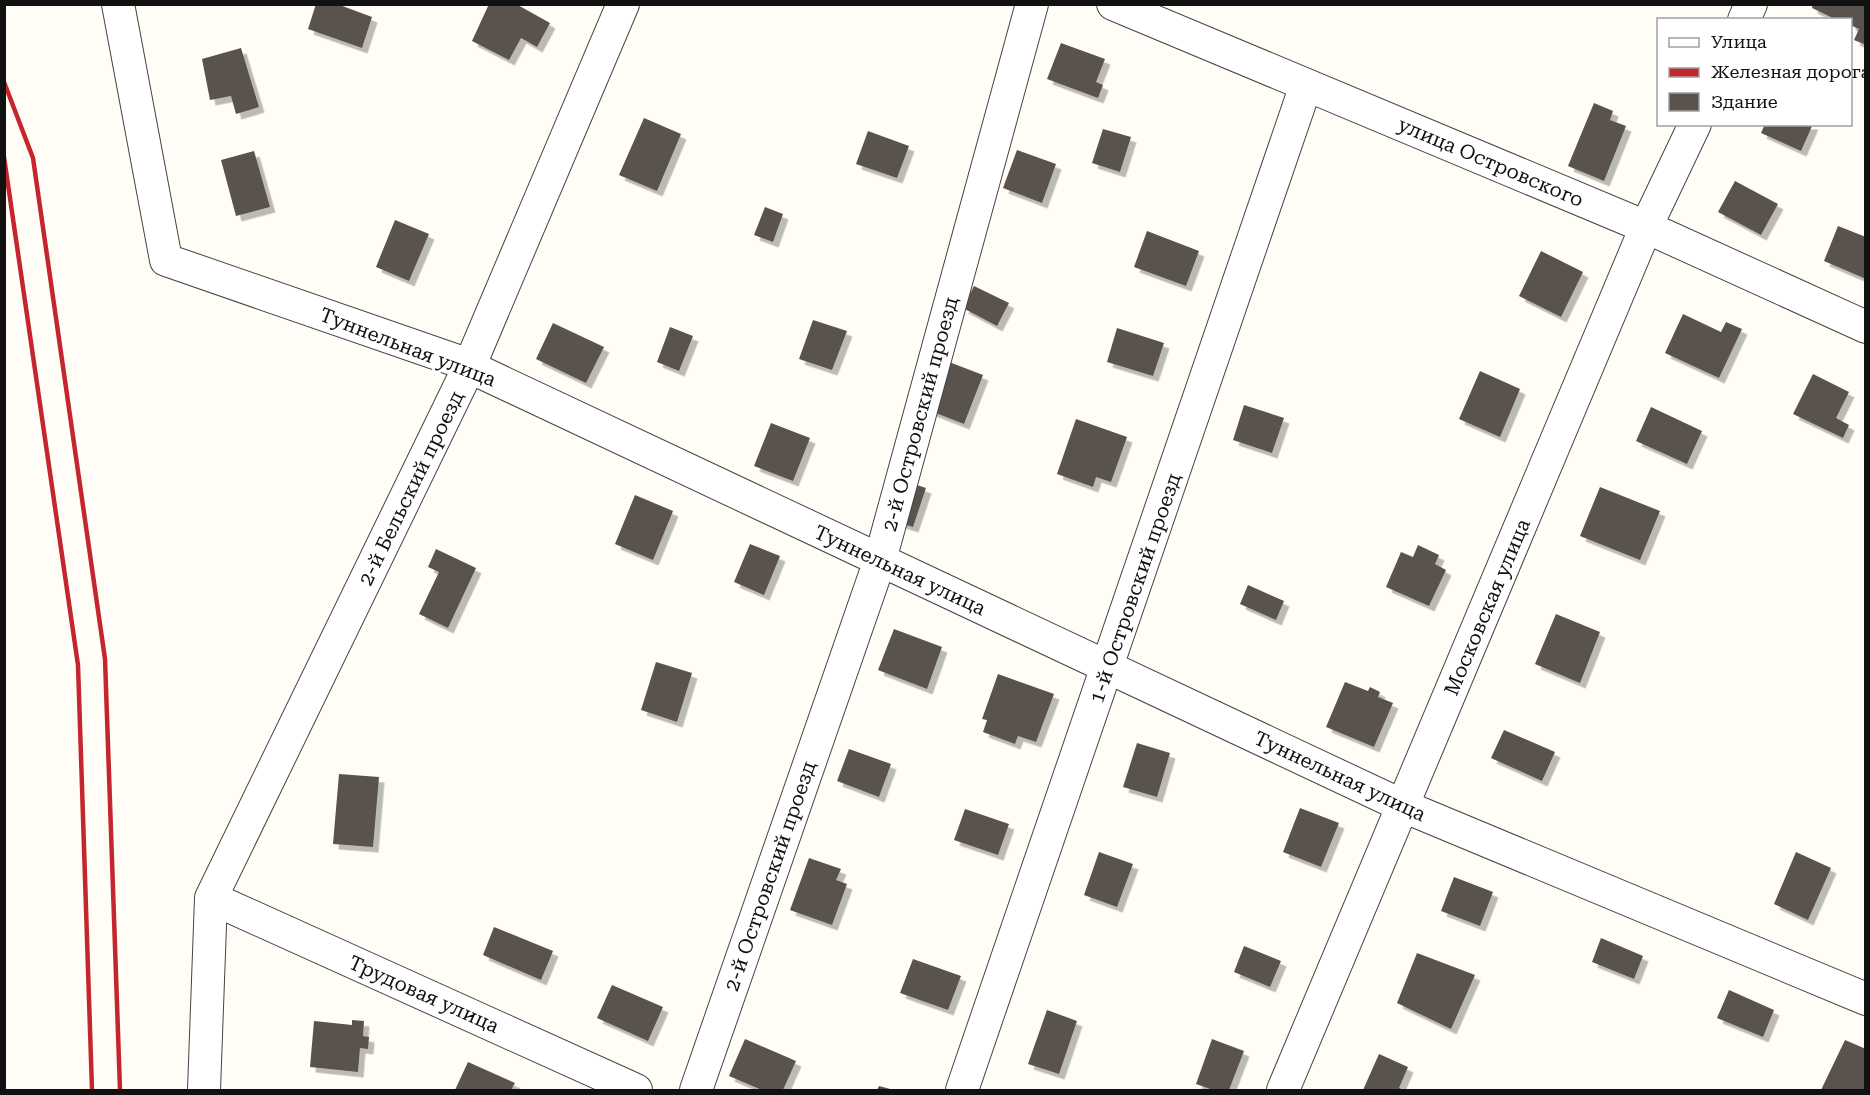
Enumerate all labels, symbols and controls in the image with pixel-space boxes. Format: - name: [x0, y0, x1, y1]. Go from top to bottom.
- legend: [1657, 18, 1852, 126]
- text: Улица: [1711, 31, 1767, 52]
- text: Железная дорога: [1711, 61, 1870, 82]
- text: Здание: [1711, 91, 1778, 112]
- street label: улица Островского: [1395, 112, 1587, 212]
- street label: 2-й Островский проезд: [877, 294, 963, 534]
- street label: Туннельная улица: [317, 302, 500, 392]
- street label: 2-й Бельский проезд: [353, 386, 469, 589]
- street label: 1-й Островский проезд: [1084, 470, 1186, 706]
- street label: Московская улица: [1439, 515, 1535, 699]
- street label: Туннельная улица: [810, 520, 990, 620]
- street label: Туннельная улица: [1250, 726, 1430, 826]
- street label: 2-й Островский проезд: [719, 758, 821, 994]
- street label: Трудовая улица: [345, 950, 503, 1038]

